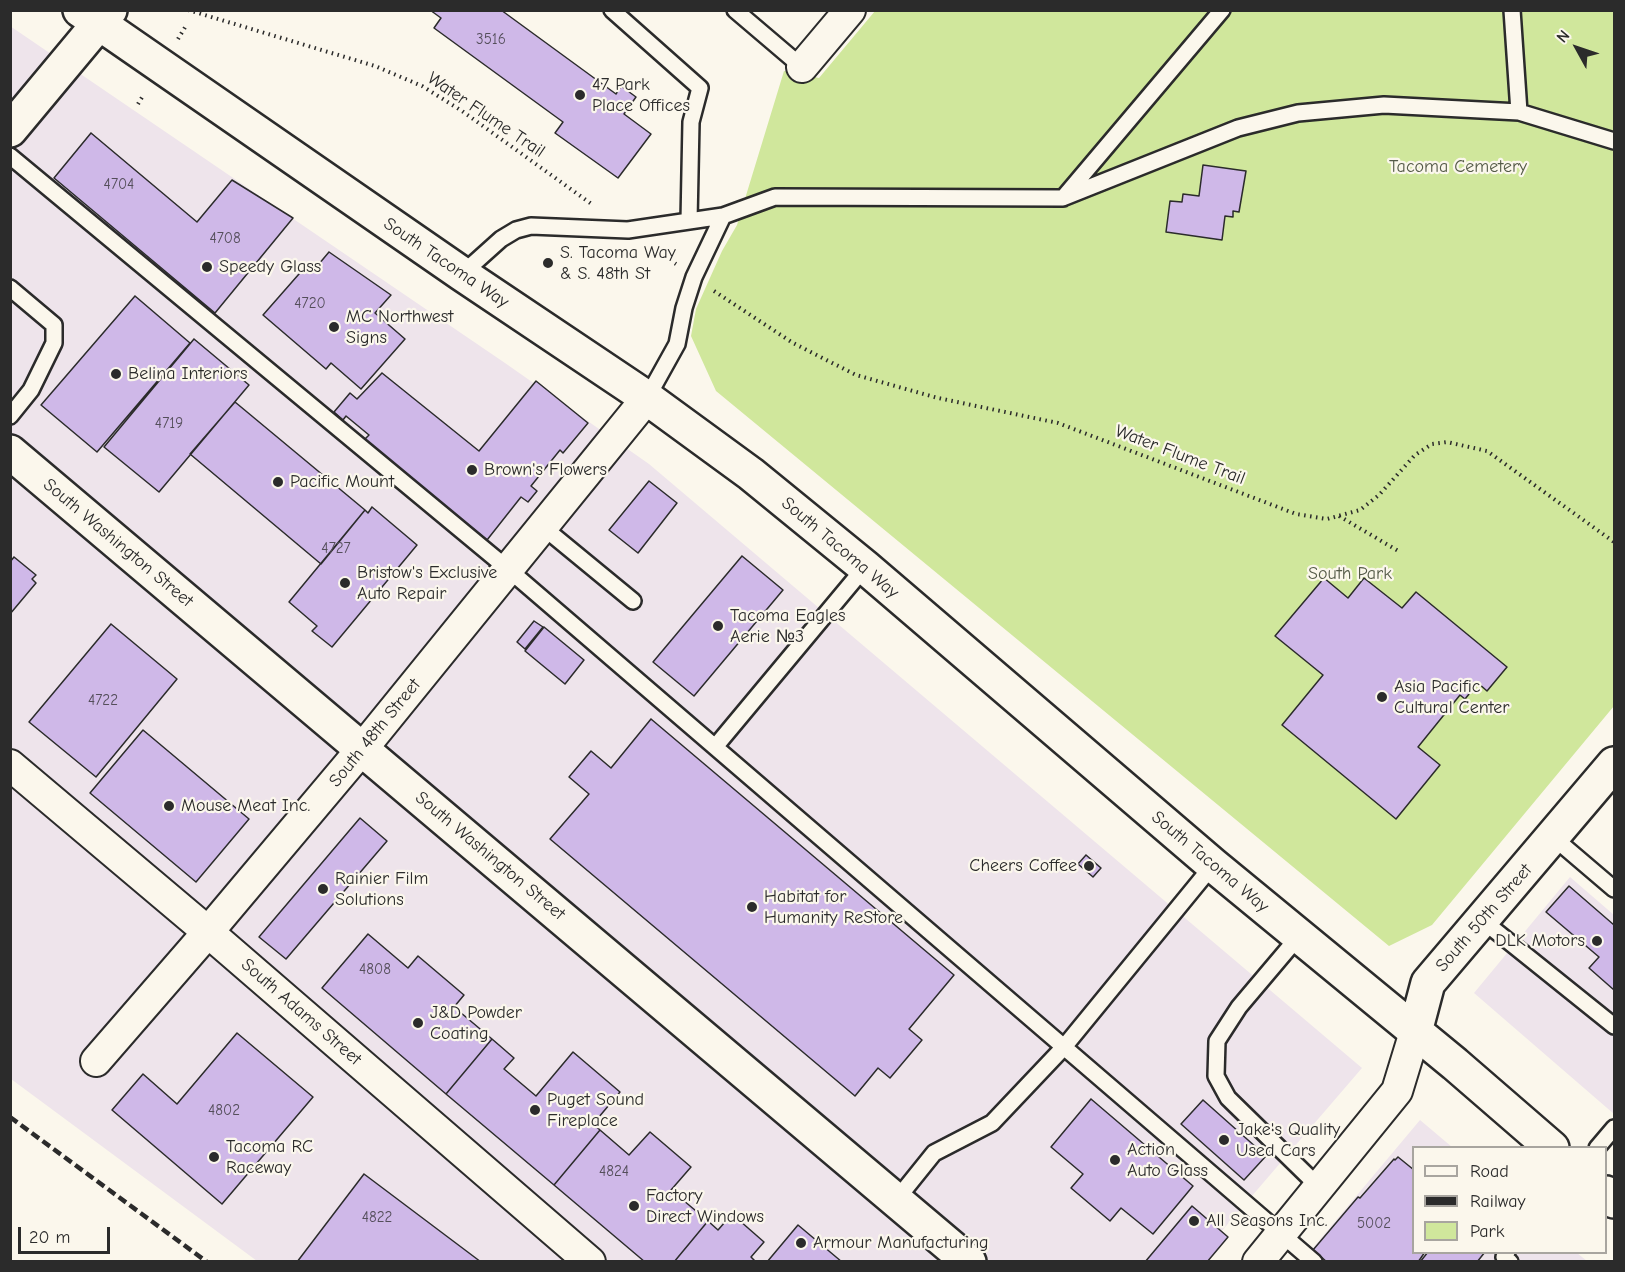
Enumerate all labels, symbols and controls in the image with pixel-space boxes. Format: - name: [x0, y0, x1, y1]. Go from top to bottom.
- north arrow: [1547, 18, 1607, 78]
- text: N: [1553, 27, 1573, 46]
- house number: 3516: [476, 31, 506, 49]
- street label: Water Flume Trail: [423, 68, 549, 162]
- place label: 47 Park Place Offices: [592, 74, 690, 116]
- marker: 47 Park Place Offices: [573, 88, 587, 102]
- park label: Tacoma Cemetery: [1389, 156, 1527, 178]
- house number: 4704: [104, 176, 134, 194]
- street label: South Tacoma Way: [379, 213, 513, 313]
- house number: 4708: [209, 230, 241, 248]
- place label: S. Tacoma Way & S. 48th St: [560, 242, 676, 284]
- place label: Speedy Glass: [219, 256, 321, 278]
- marker: S. Tacoma Way & S. 48th St: [541, 256, 555, 270]
- marker: Speedy Glass: [200, 260, 214, 274]
- house number: 4720: [294, 295, 326, 313]
- place label: MC Northwest Signs: [346, 306, 453, 348]
- marker: MC Northwest Signs: [327, 320, 341, 334]
- place label: Belina Interiors: [128, 363, 248, 385]
- marker: Belina Interiors: [109, 367, 123, 381]
- house number: 4719: [155, 415, 183, 433]
- street label: Water Flume Trail: [1112, 420, 1248, 490]
- place label: Brown's Flowers: [484, 459, 607, 481]
- marker: Brown's Flowers: [465, 463, 479, 477]
- place label: Pacific Mount: [290, 471, 394, 493]
- street label: South Washington Street: [39, 474, 197, 612]
- marker: Pacific Mount: [271, 475, 285, 489]
- street label: South Tacoma Way: [777, 493, 903, 603]
- house number: 4727: [321, 540, 351, 558]
- place label: Bristow's Exclusive Auto Repair: [357, 562, 497, 604]
- park label: South Park: [1308, 563, 1392, 585]
- marker: Bristow's Exclusive Auto Repair: [338, 576, 352, 590]
- place label: Tacoma Eagles Aerie №3: [730, 605, 846, 648]
- marker: Tacoma Eagles Aerie №3: [711, 619, 725, 633]
- street label: South 48th Street: [325, 674, 425, 792]
- place label: Asia Pacific Cultural Center: [1394, 676, 1509, 718]
- marker: Asia Pacific Cultural Center: [1375, 690, 1389, 704]
- house number: 4722: [88, 692, 118, 710]
- street label: South Washington Street: [411, 787, 569, 925]
- place label: Mouse Meat Inc.: [181, 795, 310, 817]
- marker: Mouse Meat Inc.: [162, 799, 176, 813]
- street label: South Tacoma Way: [1147, 807, 1273, 917]
- place label: Cheers Coffee: [969, 855, 1077, 877]
- marker: Cheers Coffee: [1082, 859, 1096, 873]
- street label: South 50th Street: [1431, 860, 1537, 976]
- place label: Rainier Film Solutions: [335, 868, 428, 910]
- marker: Rainier Film Solutions: [316, 882, 330, 896]
- place label: Habitat for Humanity ReStore: [764, 886, 903, 928]
- marker: Habitat for Humanity ReStore: [745, 900, 759, 914]
- place label: DLK Motors: [1495, 930, 1585, 952]
- marker: DLK Motors: [1590, 934, 1604, 948]
- street label: South Adams Street: [236, 954, 366, 1070]
- house number: 4808: [359, 961, 391, 979]
- place label: J&D Powder Coating: [430, 1002, 522, 1044]
- marker: J&D Powder Coating: [411, 1016, 425, 1030]
- place label: Puget Sound Fireplace: [547, 1089, 644, 1132]
- house number: 4802: [208, 1102, 240, 1120]
- marker: Puget Sound Fireplace: [528, 1103, 542, 1117]
- place label: Jake's Quality Used Cars: [1236, 1119, 1340, 1162]
- marker: Jake's Quality Used Cars: [1217, 1133, 1231, 1147]
- place label: Tacoma RC Raceway: [226, 1136, 313, 1178]
- place label: Action Auto Glass: [1127, 1139, 1208, 1182]
- legend: [1412, 1146, 1607, 1254]
- marker: Tacoma RC Raceway: [207, 1150, 221, 1164]
- marker: Action Auto Glass: [1108, 1153, 1122, 1167]
- text: Road: [1470, 1161, 1509, 1182]
- house number: 4824: [599, 1163, 629, 1181]
- place label: Factory Direct Windows: [646, 1185, 764, 1228]
- text: Railway: [1470, 1191, 1526, 1212]
- marker: Factory Direct Windows: [627, 1199, 641, 1213]
- house number: 4822: [362, 1209, 392, 1227]
- place label: All Seasons Inc.: [1206, 1210, 1327, 1232]
- marker: All Seasons Inc.: [1187, 1214, 1201, 1228]
- scale bar: [21, 1215, 112, 1253]
- house number: 5002: [1357, 1215, 1391, 1233]
- text: Park: [1470, 1221, 1504, 1242]
- text: 20 m: [29, 1227, 70, 1248]
- place label: Armour Manufacturing: [813, 1232, 989, 1254]
- marker: Armour Manufacturing: [794, 1236, 808, 1250]

